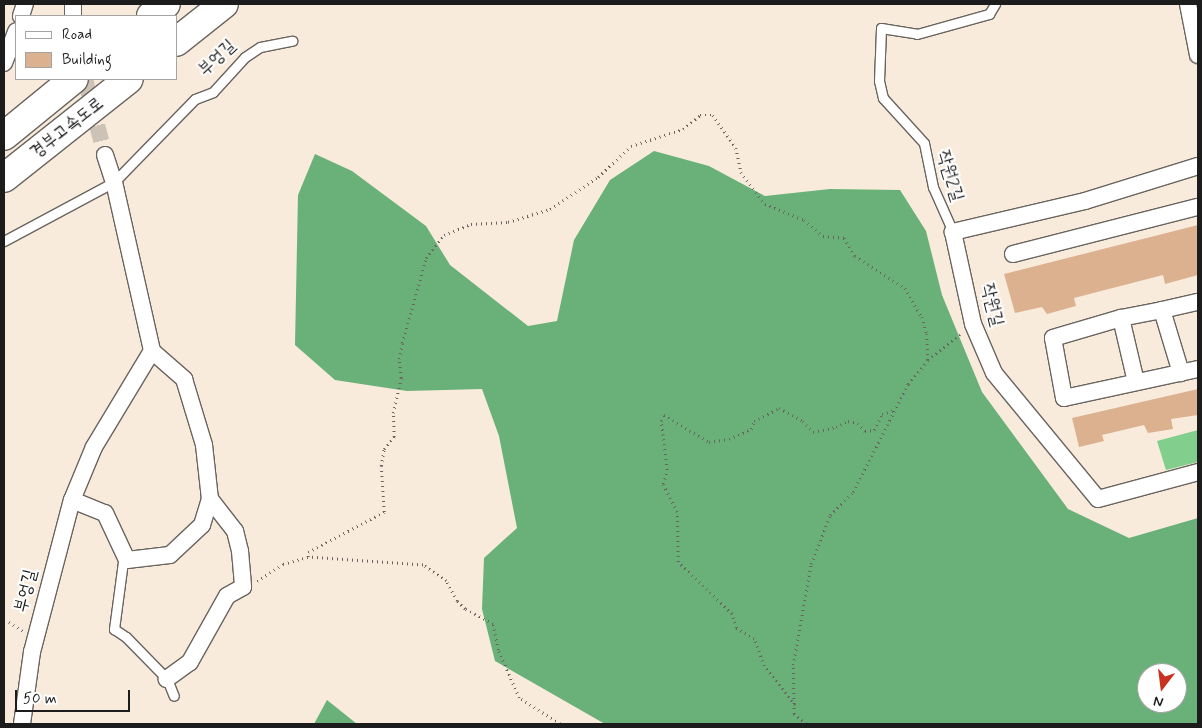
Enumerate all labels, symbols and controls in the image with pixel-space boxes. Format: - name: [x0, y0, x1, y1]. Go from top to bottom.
- legend: [15, 15, 178, 80]
- text: Road: [62, 25, 92, 45]
- street label: 부엉길: [194, 35, 240, 81]
- text: Building: [62, 50, 112, 70]
- street label: 경부고속도로: [26, 93, 108, 163]
- street label: 작원2길: [932, 148, 968, 204]
- street label: 작원길: [976, 281, 1008, 329]
- street label: 부엉길: [10, 567, 42, 615]
- north arrow: [1137, 663, 1187, 713]
- scale bar: [18, 680, 132, 712]
- text: 50 m: [23, 689, 57, 709]
- text: N: [1152, 692, 1165, 711]

